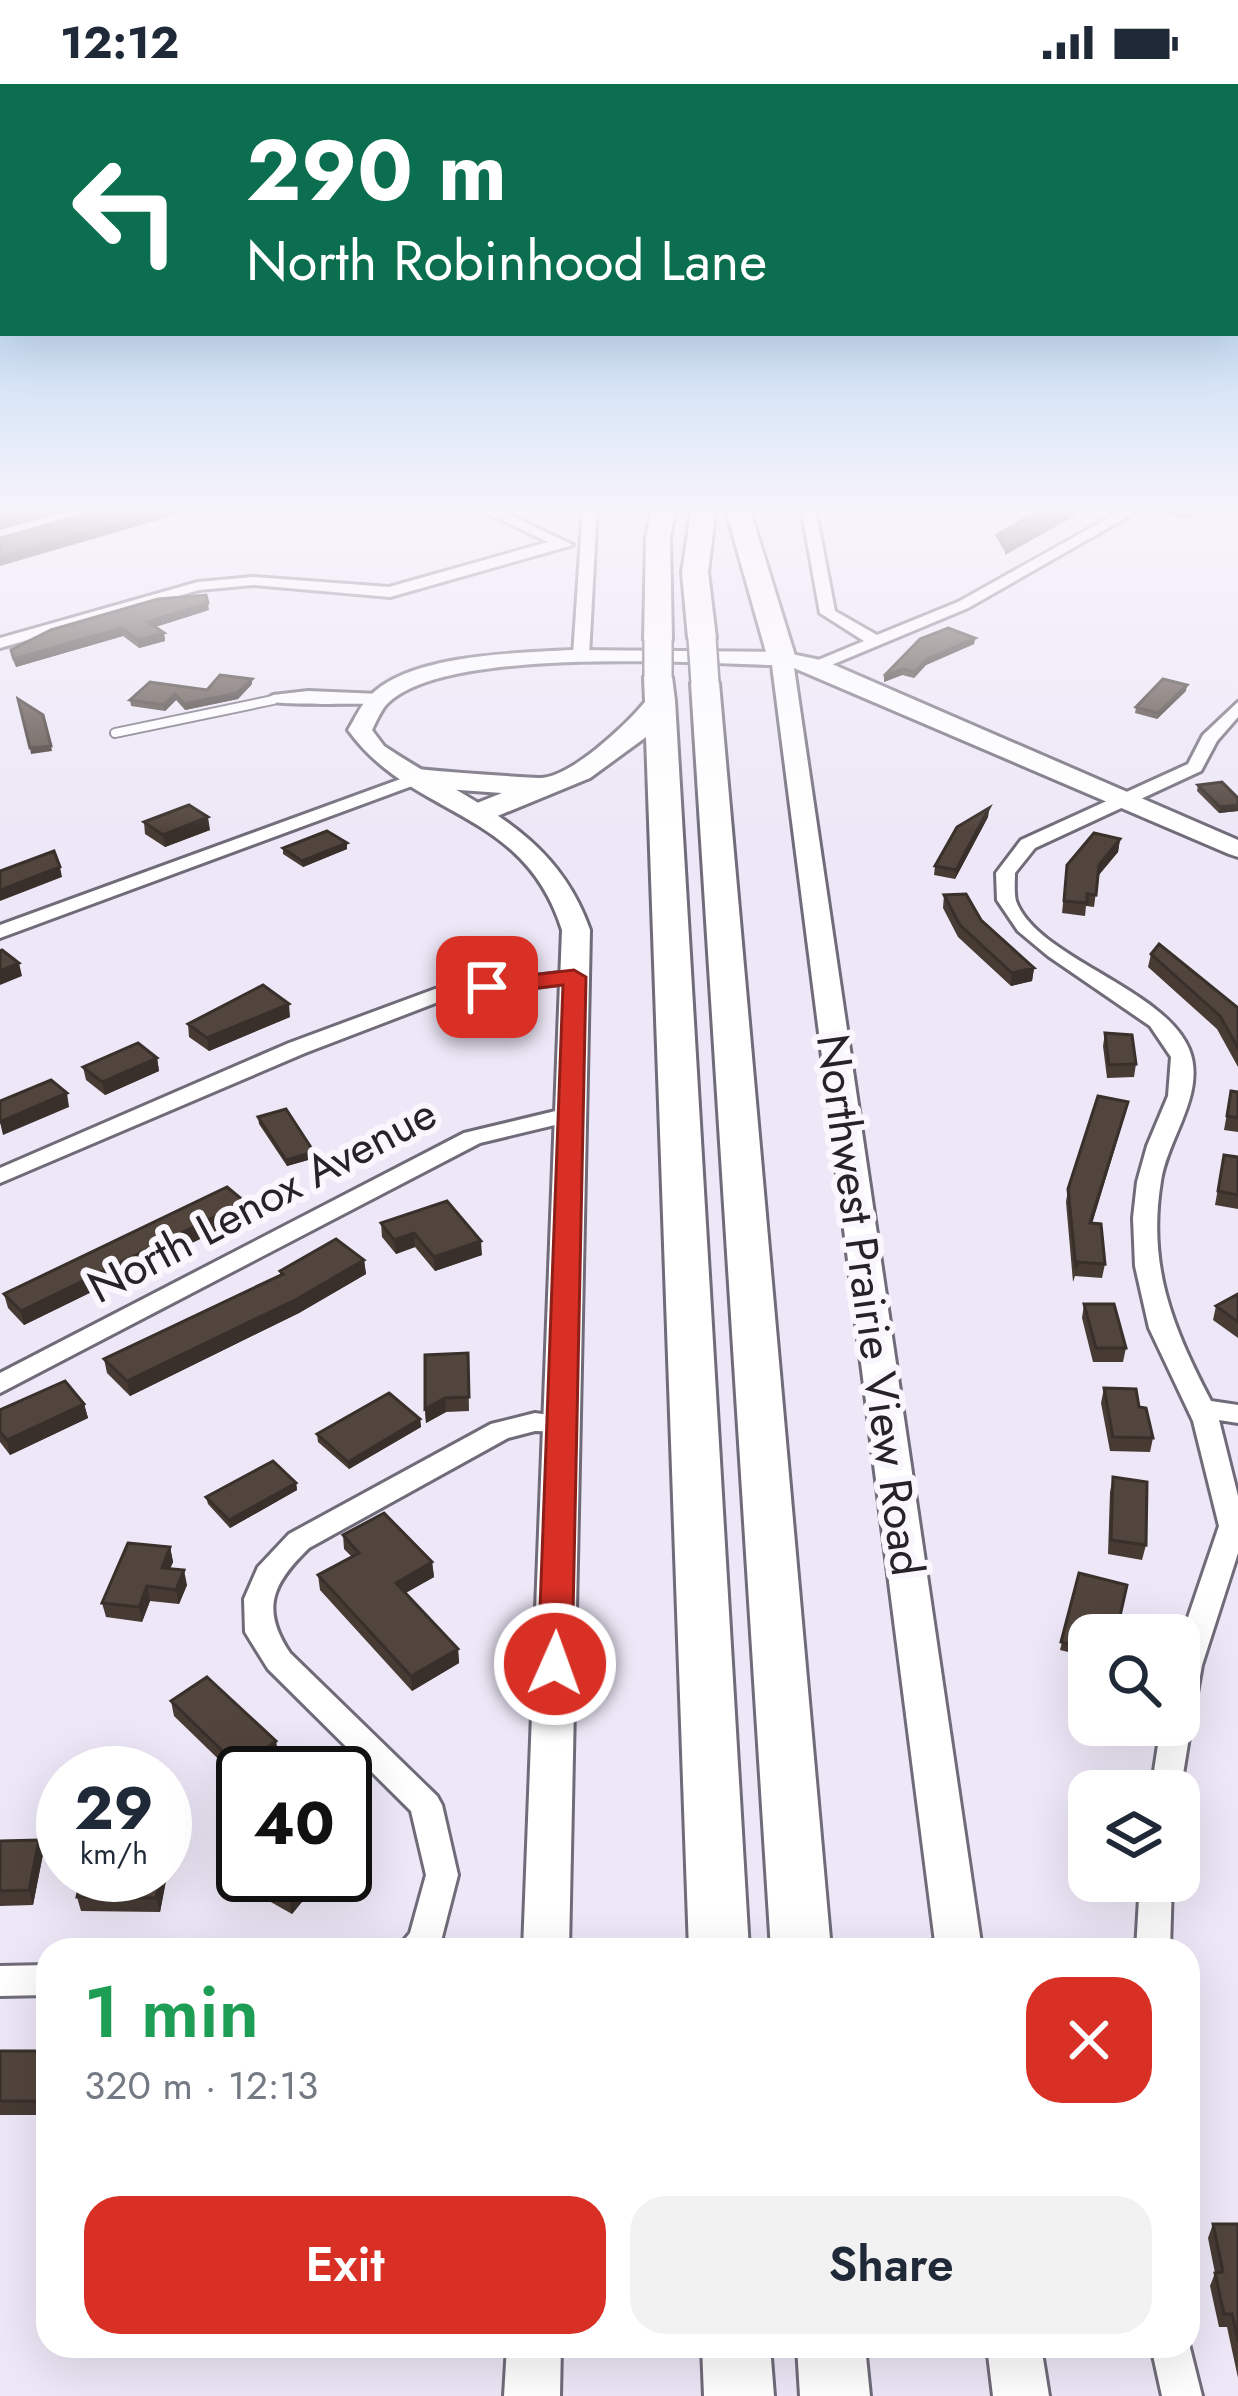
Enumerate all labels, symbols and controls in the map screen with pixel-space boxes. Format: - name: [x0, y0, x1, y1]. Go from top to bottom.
- text: 12:12: [60, 10, 179, 75]
- text: 290 m: [246, 110, 507, 232]
- icon: left: [48, 132, 204, 288]
- text: North Robinhood Lane: [246, 222, 767, 300]
- pin: [436, 936, 538, 1038]
- icon: arrive: [454, 954, 520, 1020]
- street label: Northwest Prairie View Road: [800, 1030, 940, 1580]
- street label: North Lenox Avenue: [76, 1081, 448, 1319]
- position arrow: [492, 1601, 618, 1727]
- map controls: [1068, 1614, 1200, 1902]
- button: search: [1068, 1614, 1200, 1746]
- speed limit sign: 40: [216, 1746, 372, 1902]
- text: 29: [74, 1765, 154, 1852]
- button: layers: [1068, 1770, 1200, 1902]
- text: km/h: [80, 1832, 148, 1875]
- text: 1 min: [84, 1960, 259, 2064]
- button: close: [1026, 1977, 1152, 2103]
- text: 320 m · 12:13: [84, 2057, 318, 2114]
- button: Exit: [84, 2196, 606, 2334]
- button: Share: [630, 2196, 1152, 2334]

